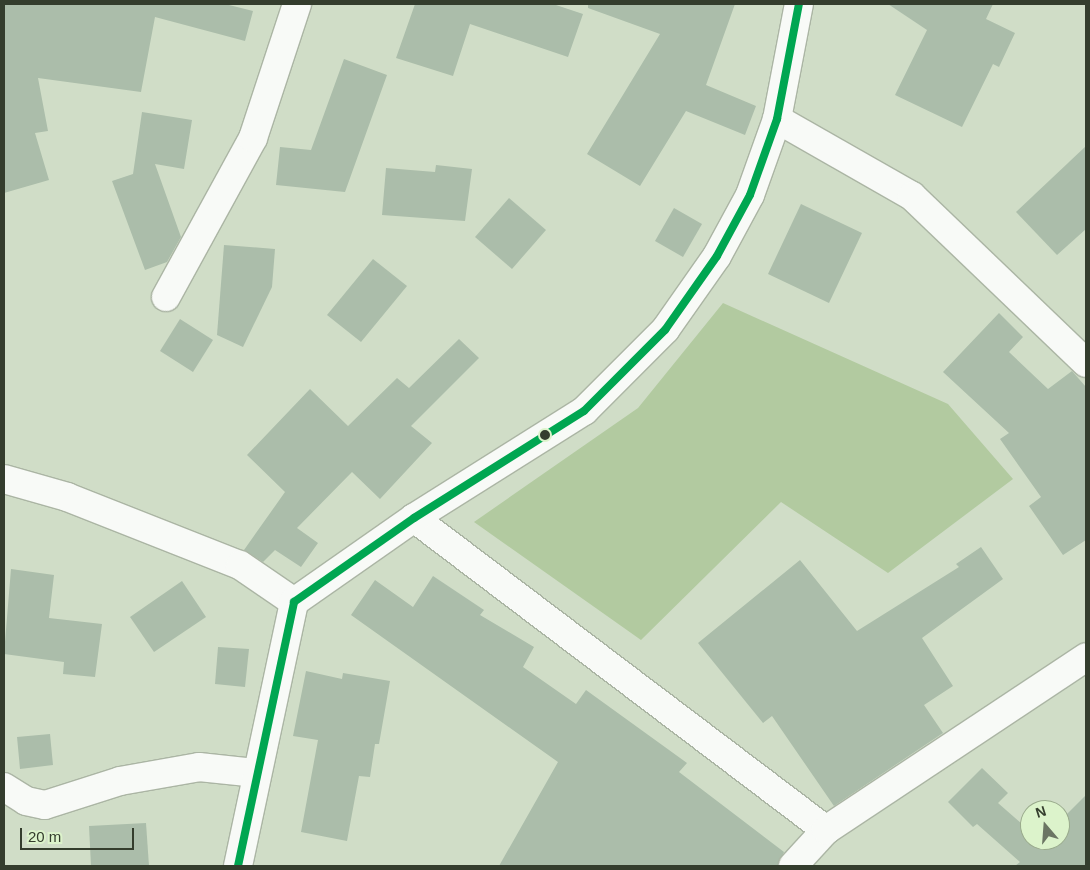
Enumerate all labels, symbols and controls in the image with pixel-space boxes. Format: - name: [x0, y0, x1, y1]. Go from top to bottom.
- unlabelled marker: [540, 430, 550, 440]
- north arrow: [1020, 800, 1070, 850]
- text: N: [1033, 803, 1048, 821]
- scale bar: [22, 818, 136, 850]
- text: 20 m: [28, 828, 61, 845]

